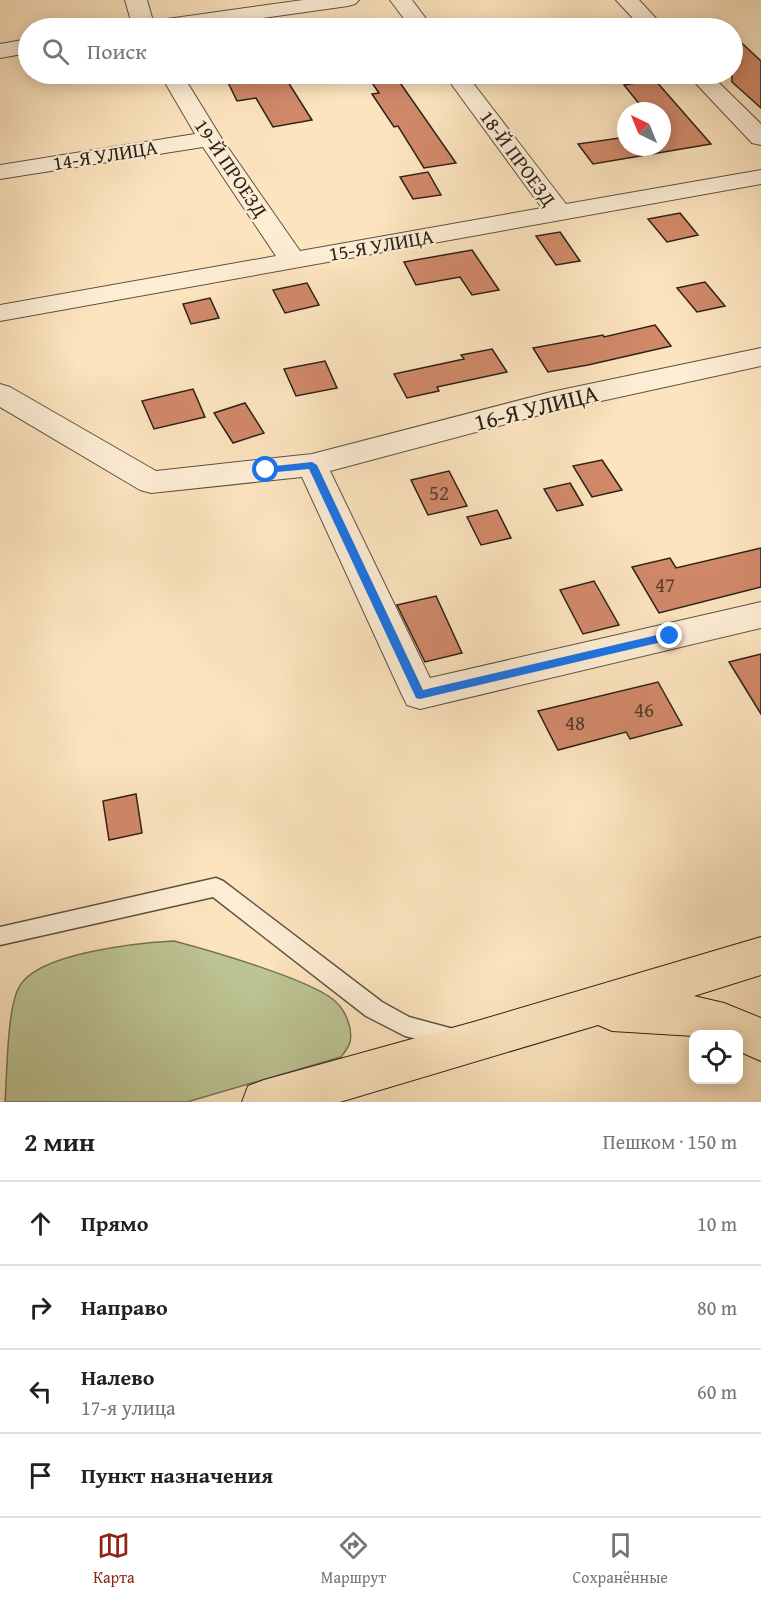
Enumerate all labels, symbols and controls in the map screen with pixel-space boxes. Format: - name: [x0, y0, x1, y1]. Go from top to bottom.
- search box: [18, 18, 743, 84]
- icon: search: [39, 35, 72, 68]
- text: Поиск: [87, 35, 147, 67]
- north arrow: [617, 102, 671, 156]
- street label: 18-Й ПРОЕЗД: [473, 103, 563, 212]
- street label: 19-Й ПРОЕЗД: [188, 113, 275, 223]
- street label: 14-Я УЛИЦА: [50, 132, 159, 177]
- street label: 15-Я УЛИЦА: [326, 221, 435, 268]
- street label: 16-Я УЛИЦА: [470, 375, 602, 440]
- route start: [252, 456, 278, 482]
- house number: 52: [429, 477, 449, 508]
- house number: 47: [655, 569, 675, 600]
- route end: [656, 622, 682, 648]
- house number: 46: [634, 694, 654, 725]
- house number: 48: [565, 707, 585, 738]
- map controls: [689, 1030, 743, 1084]
- button: locate: [689, 1030, 743, 1084]
- text: 2 мин: [24, 1122, 95, 1161]
- text: Пешком · 150 m: [603, 1127, 737, 1156]
- icon: ahead: [24, 1207, 57, 1240]
- text: Прямо: [81, 1207, 148, 1239]
- text: 10 m: [697, 1209, 737, 1238]
- icon: right: [24, 1291, 57, 1324]
- text: Направо: [81, 1291, 168, 1323]
- text: 80 m: [697, 1293, 737, 1322]
- text: Налево: [81, 1361, 154, 1393]
- icon: left: [24, 1375, 57, 1408]
- text: 60 m: [697, 1377, 737, 1406]
- text: 17-я улица: [81, 1393, 176, 1422]
- icon: arrive: [24, 1459, 57, 1492]
- text: Пункт назначения: [81, 1459, 273, 1491]
- tab: Карта: [93, 1529, 135, 1589]
- tab: Маршрут: [321, 1529, 386, 1589]
- tab: Сохранённые: [573, 1529, 668, 1589]

